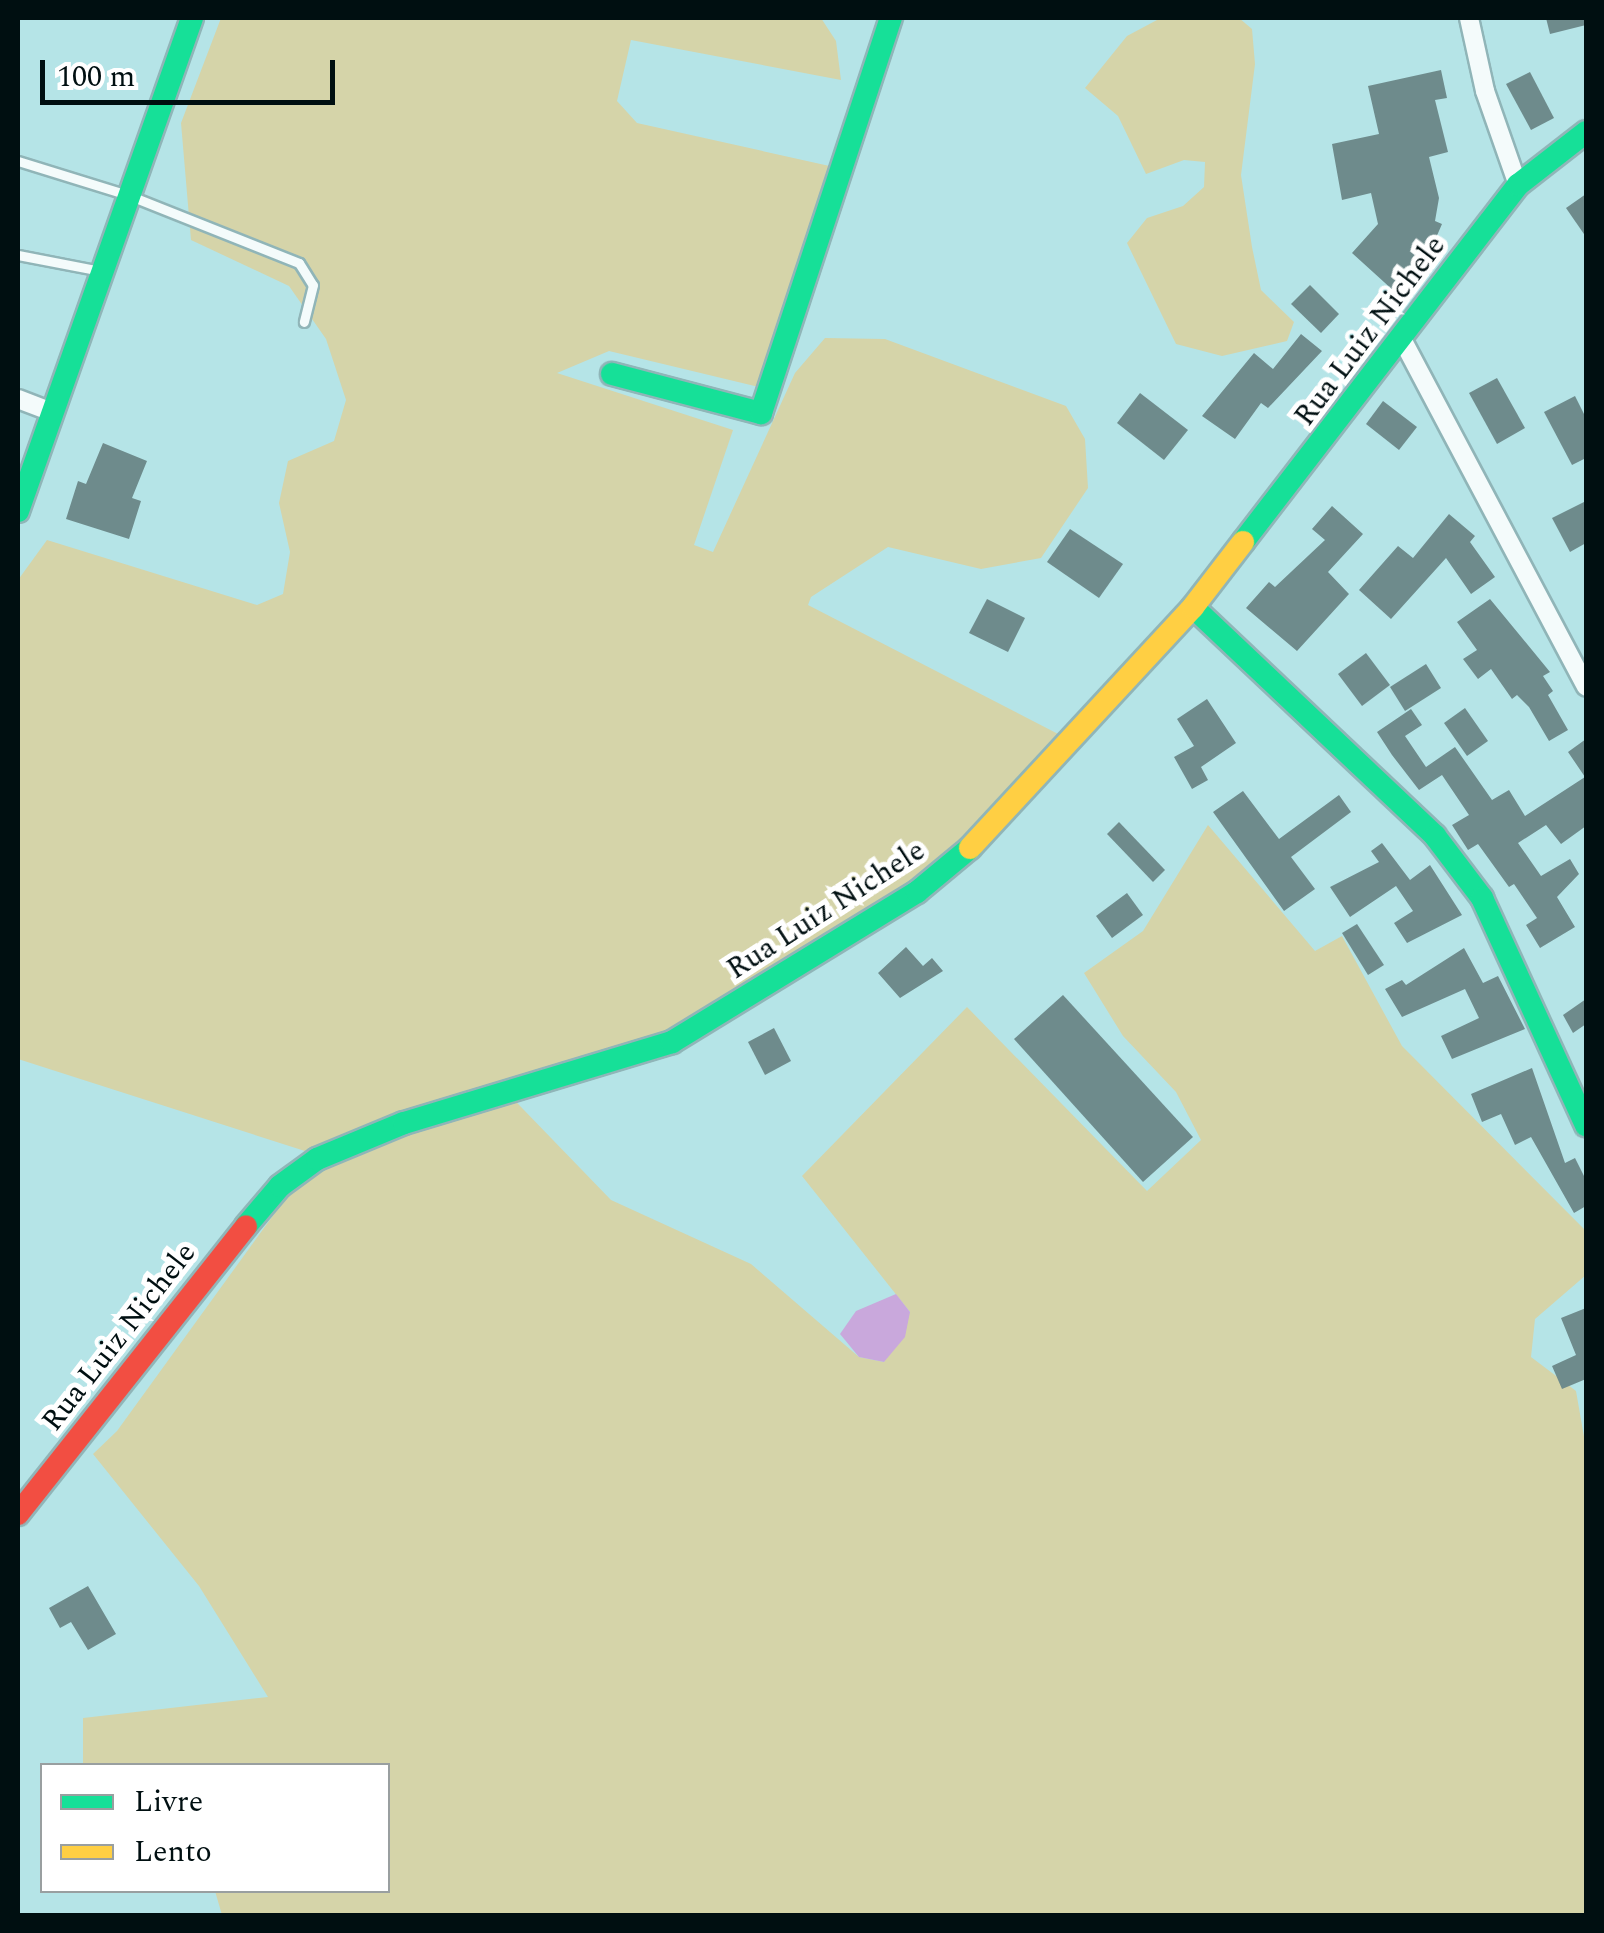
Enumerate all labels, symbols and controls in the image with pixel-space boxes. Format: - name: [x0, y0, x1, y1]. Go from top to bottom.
- scale bar: [45, 40, 340, 102]
- text: 100 m: [57, 54, 135, 100]
- street label: Rua Luiz Nichele: [1287, 229, 1453, 433]
- street label: Rua Luiz Nichele: [720, 833, 932, 987]
- street label: Rua Luiz Nichele: [34, 1236, 204, 1438]
- legend: [40, 1763, 390, 1893]
- text: Livre: [134, 1779, 203, 1825]
- text: Lento: [134, 1829, 212, 1875]

